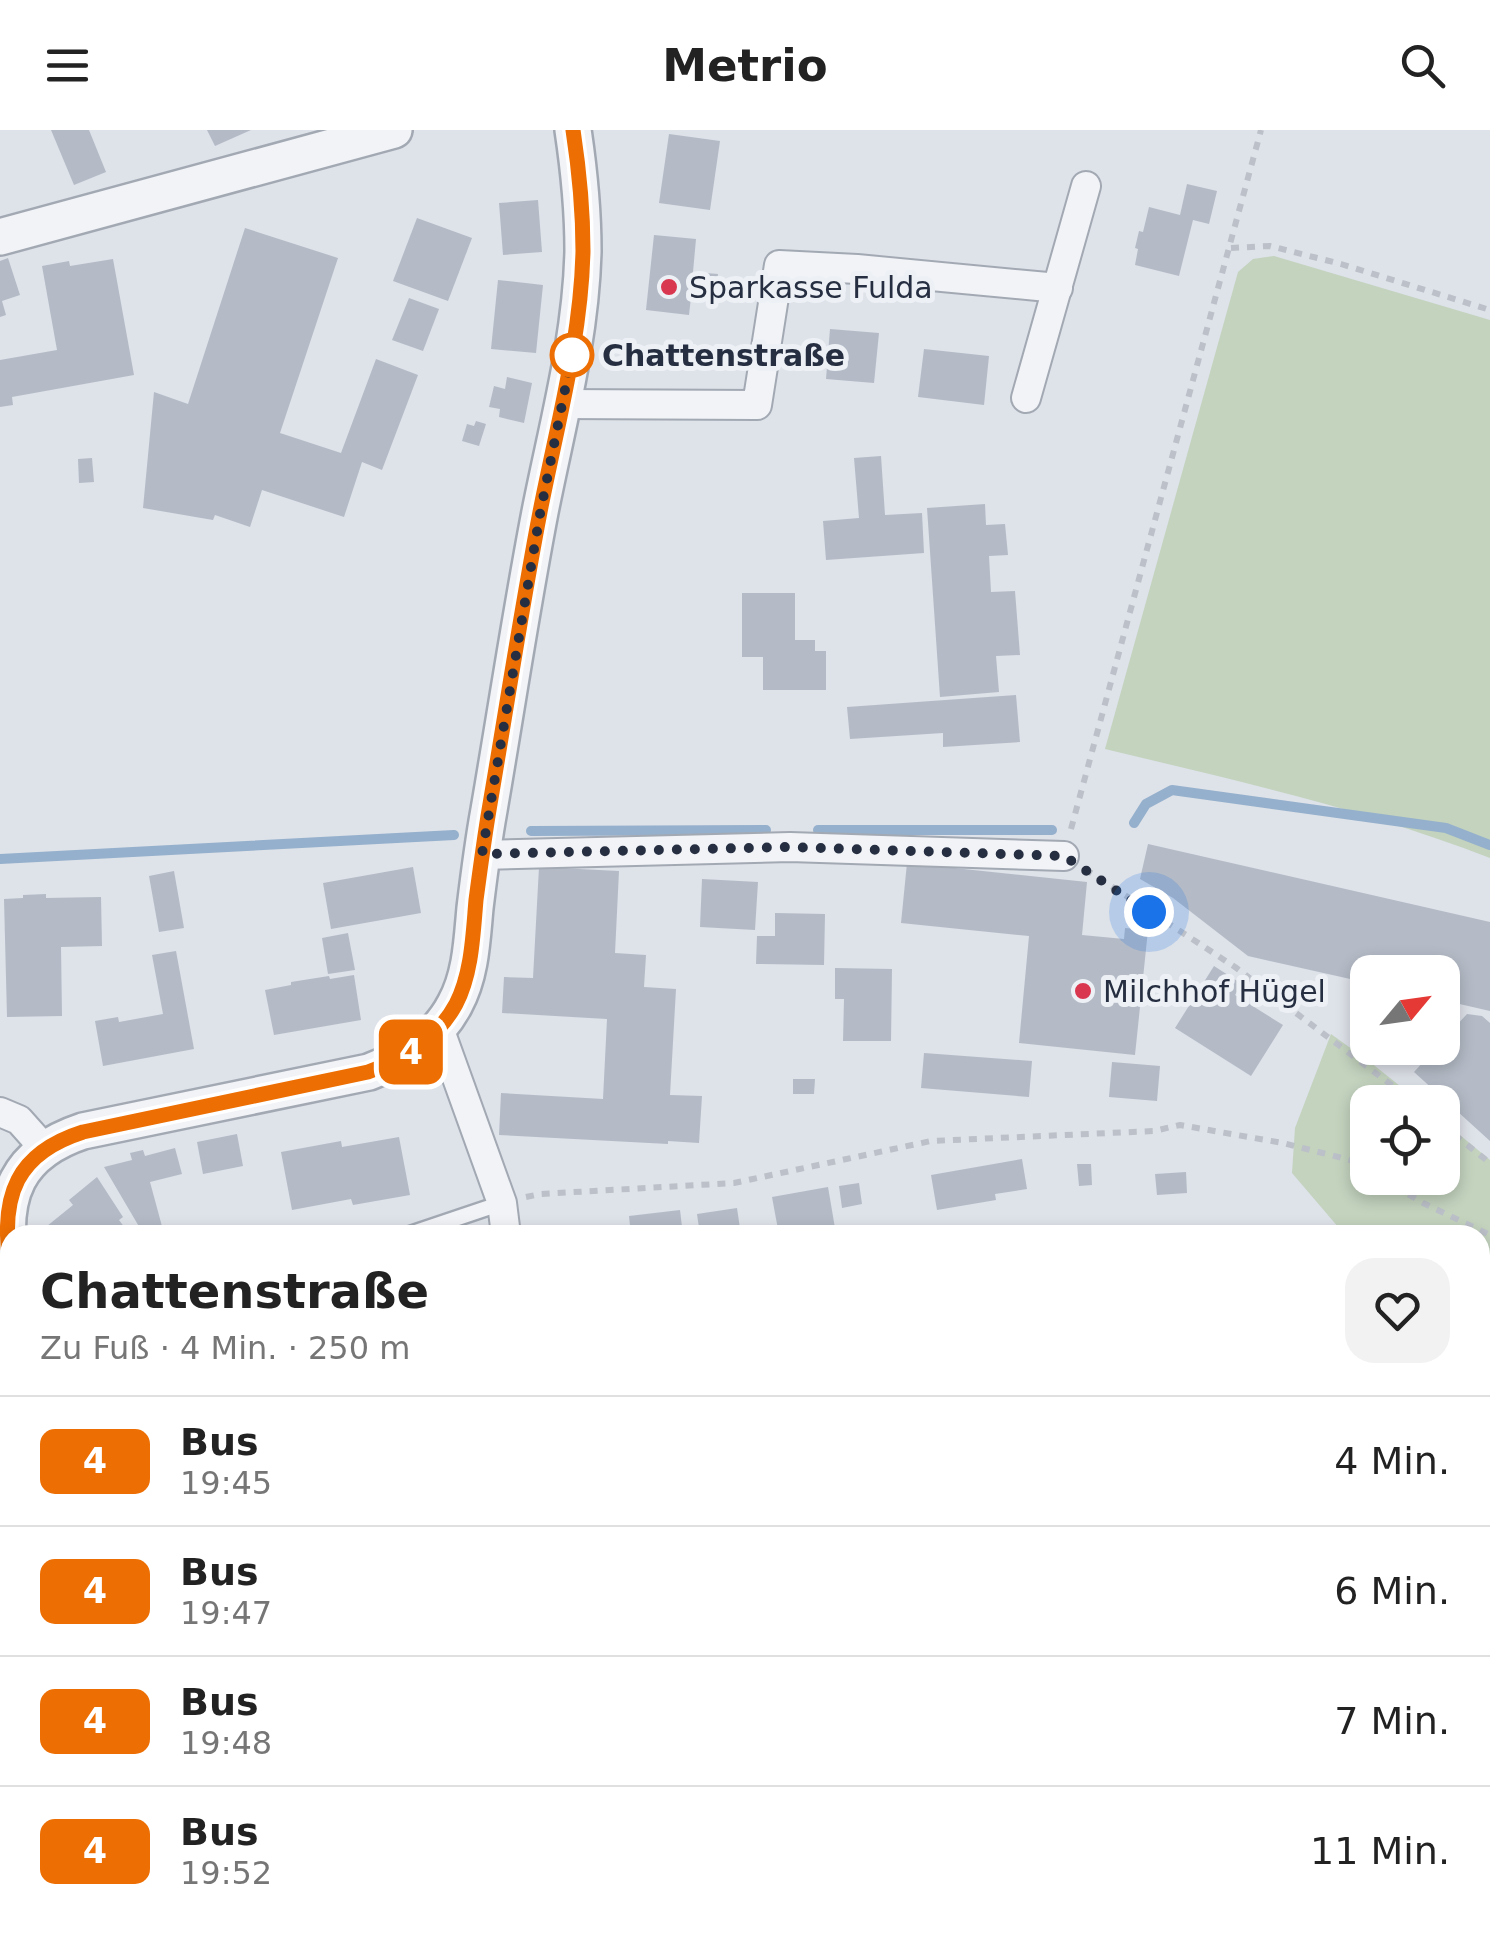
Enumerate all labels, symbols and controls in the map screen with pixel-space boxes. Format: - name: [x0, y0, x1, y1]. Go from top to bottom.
- icon: menu: [40, 38, 95, 93]
- icon: search: [1395, 38, 1450, 93]
- text: Metrio: [662, 39, 828, 92]
- place label: Sparkasse Fulda: [689, 270, 933, 305]
- marker: Sparkasse Fulda: [658, 276, 680, 298]
- marker: Chattenstraße: [551, 334, 593, 376]
- place label: Chattenstraße: [602, 338, 845, 373]
- your location: [1124, 887, 1174, 937]
- north arrow: [1350, 955, 1460, 1065]
- map controls: [1350, 955, 1460, 1195]
- place label: Milchhof Hügel: [1103, 974, 1326, 1009]
- marker: Milchhof Hügel: [1072, 980, 1094, 1002]
- line badge: 4: [378, 1020, 444, 1084]
- text: 4: [399, 1032, 423, 1072]
- button: locate: [1350, 1085, 1460, 1195]
- button: heart: [1345, 1258, 1450, 1363]
- text: Chattenstraße: [40, 1263, 429, 1319]
- text: Zu Fuß · 4 Min. · 250 m: [40, 1329, 410, 1367]
- text: Bus: [180, 1420, 259, 1464]
- text: 4 Min.: [1334, 1439, 1450, 1483]
- text: 4: [83, 1441, 107, 1481]
- text: 19:45: [180, 1464, 272, 1502]
- text: Bus: [180, 1550, 259, 1594]
- text: 6 Min.: [1334, 1569, 1450, 1613]
- text: 4: [83, 1571, 107, 1611]
- text: 19:47: [180, 1594, 272, 1632]
- text: Bus: [180, 1680, 259, 1724]
- text: 7 Min.: [1334, 1699, 1450, 1743]
- text: 4: [83, 1701, 107, 1741]
- text: 19:48: [180, 1724, 272, 1762]
- text: Bus: [180, 1810, 259, 1854]
- text: 11 Min.: [1310, 1829, 1450, 1873]
- text: 4: [83, 1831, 107, 1871]
- text: 19:52: [180, 1854, 272, 1892]

